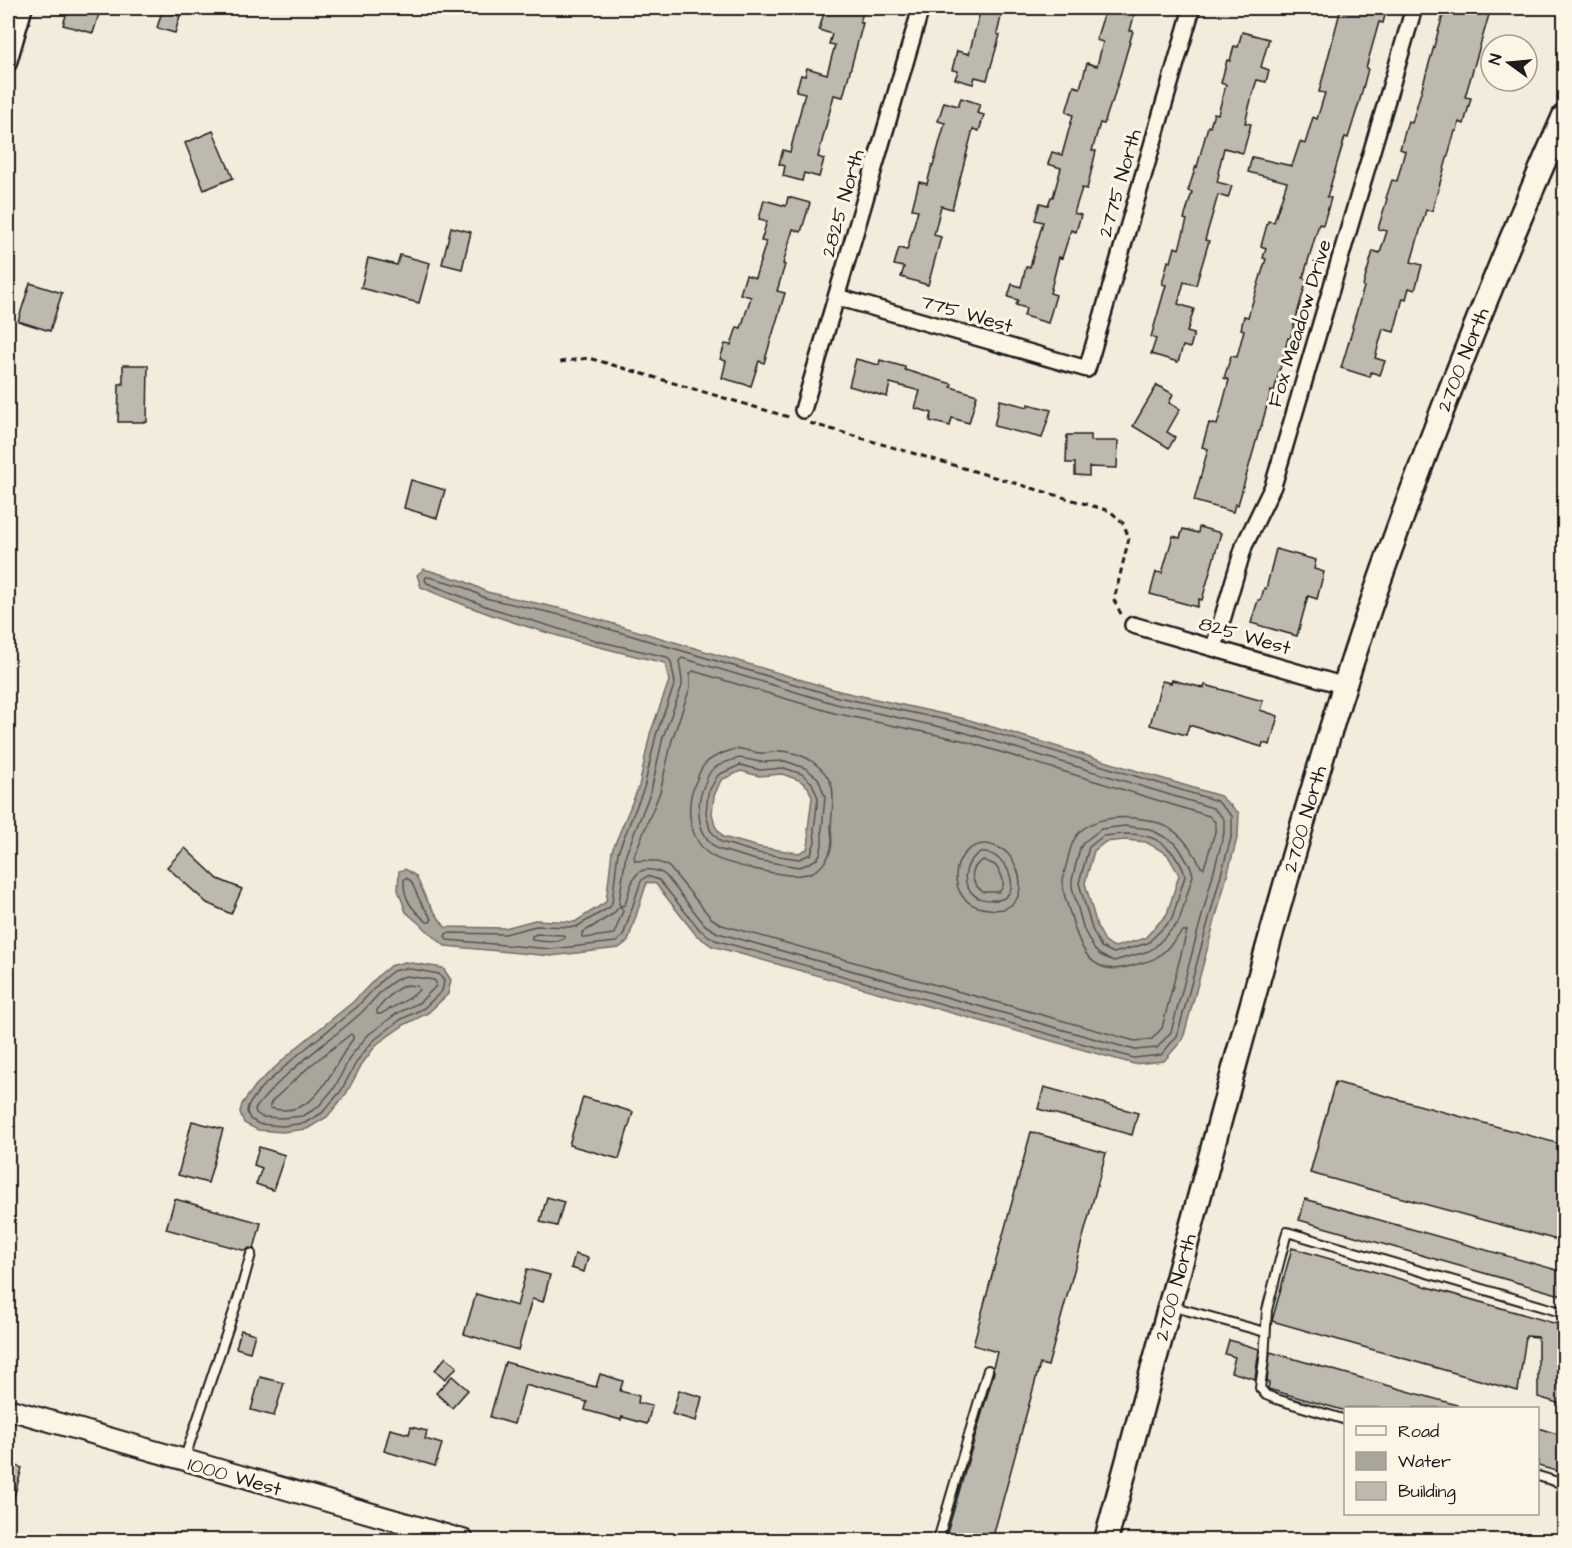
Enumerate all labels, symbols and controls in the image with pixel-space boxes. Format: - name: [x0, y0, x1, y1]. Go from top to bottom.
- north arrow: [1479, 33, 1539, 93]
- text: N: [1484, 52, 1507, 67]
- street label: 2775 North: [1091, 126, 1149, 241]
- street label: 2825 North: [814, 146, 872, 260]
- street label: Fox Meadow Drive: [1261, 236, 1339, 411]
- street label: 775 West: [917, 287, 1016, 340]
- street label: 2700 North: [1430, 303, 1497, 416]
- street label: 825 West: [1196, 610, 1294, 662]
- street label: 2700 North: [1276, 762, 1334, 876]
- street label: 2700 North: [1148, 1231, 1204, 1344]
- legend: [1344, 1407, 1539, 1515]
- text: Road: [1398, 1419, 1439, 1444]
- text: Water: [1398, 1449, 1451, 1474]
- street label: 1000 West: [185, 1450, 285, 1504]
- text: Building: [1398, 1479, 1456, 1505]

